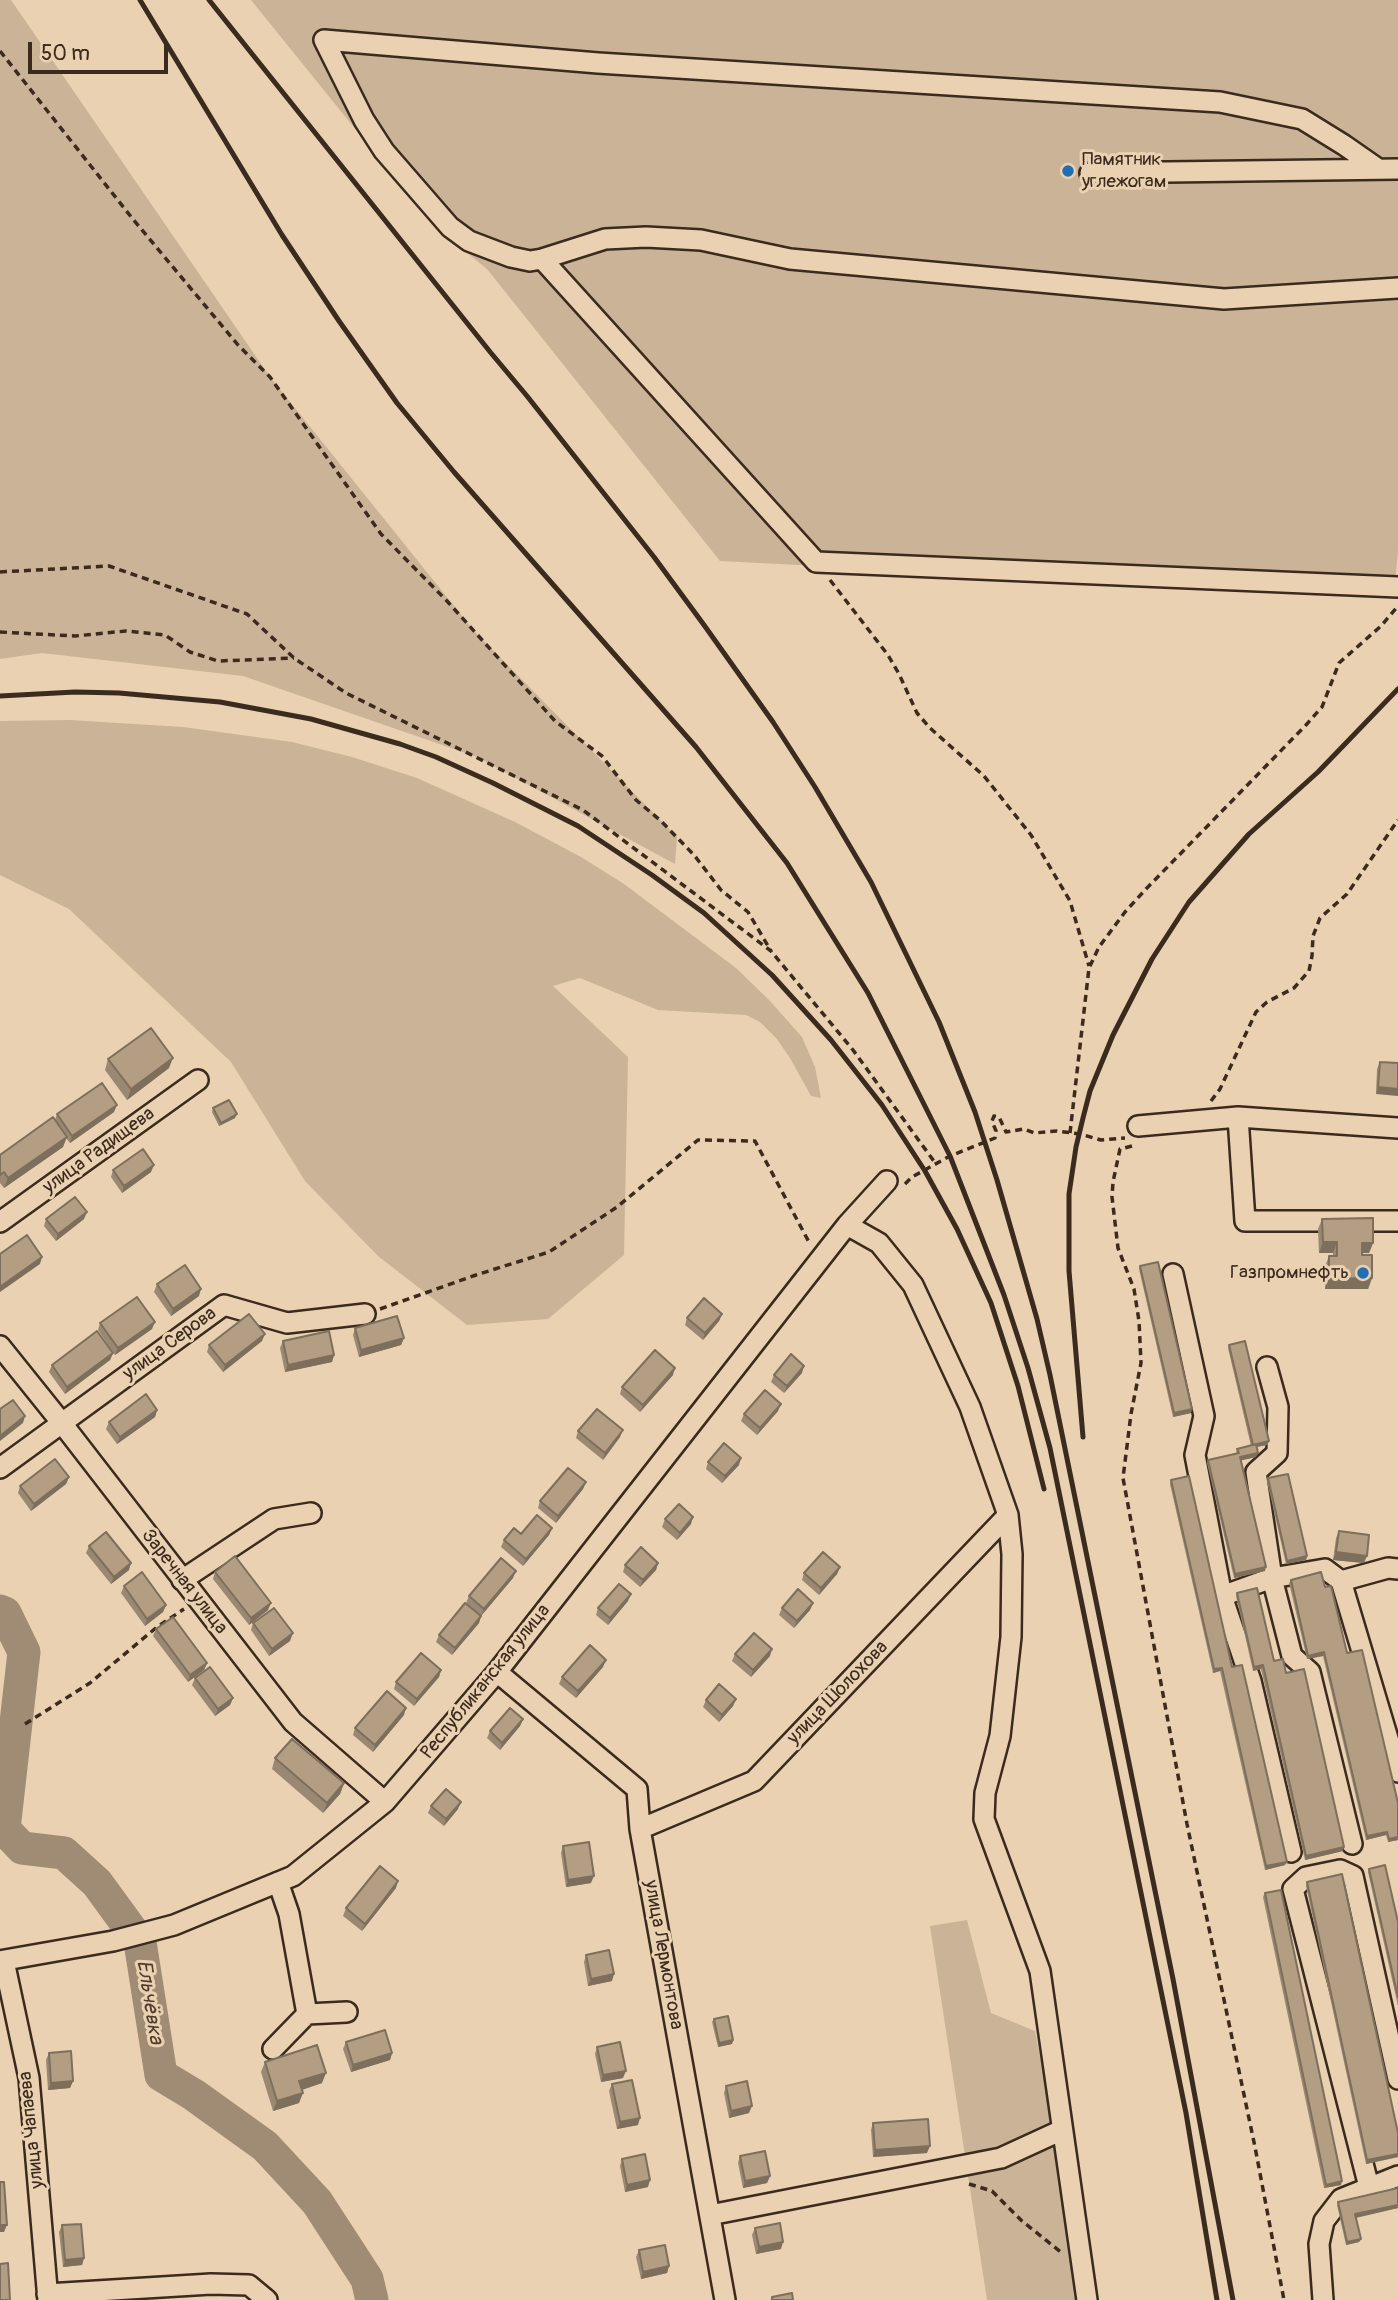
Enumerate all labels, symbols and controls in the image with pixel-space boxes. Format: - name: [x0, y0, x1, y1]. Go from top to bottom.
- scale bar: [32, 28, 172, 72]
- text: 50 m: [41, 40, 90, 67]
- place label: Памятник углежогам: [1082, 149, 1166, 193]
- marker: Памятник углежогам: [1060, 163, 1076, 179]
- street label: улица Радищева: [39, 1103, 159, 1199]
- place label: Газпромнефть: [1230, 1262, 1349, 1284]
- marker: Газпромнефть: [1355, 1265, 1371, 1281]
- street label: улица Серова: [119, 1302, 221, 1386]
- street label: Заречная улица: [136, 1525, 232, 1639]
- street label: Республиканская улица: [417, 1600, 555, 1764]
- street label: улица Шолохова: [783, 1636, 893, 1750]
- street label: улица Лермонтова: [639, 1879, 687, 2031]
- water label: Ельчёвка: [130, 1958, 168, 2046]
- street label: улица Чапаева: [15, 2070, 49, 2190]

